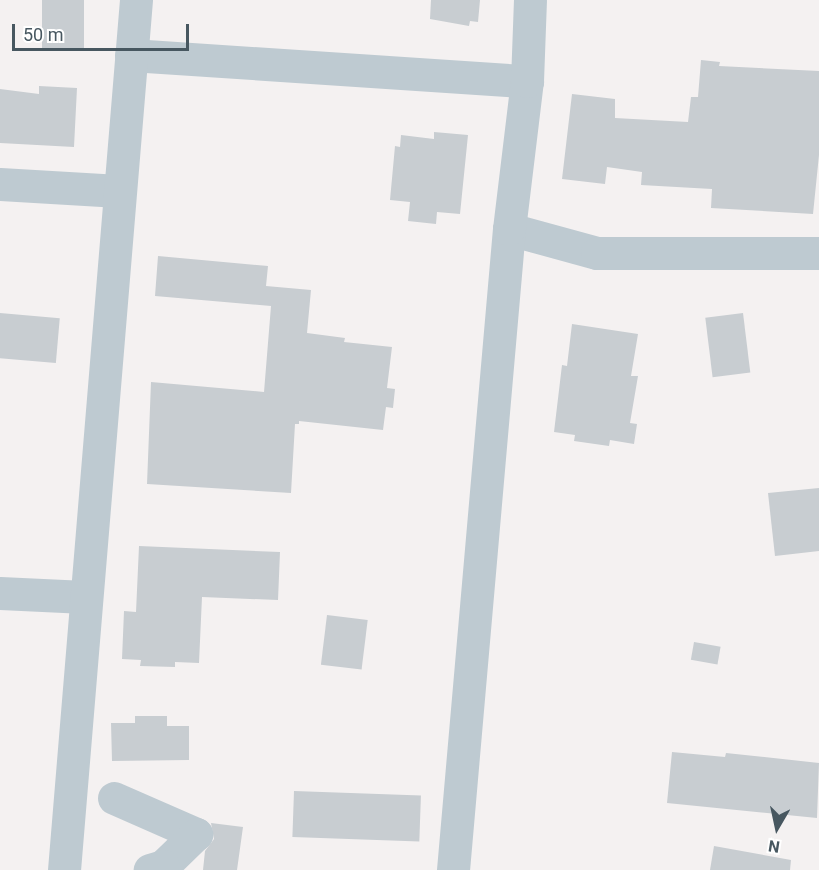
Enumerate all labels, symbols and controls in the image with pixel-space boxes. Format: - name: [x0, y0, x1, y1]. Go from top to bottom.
- scale bar: [15, 12, 192, 50]
- text: 50 m: [23, 24, 63, 45]
- north arrow: [747, 798, 807, 858]
- text: N: [767, 836, 781, 857]

